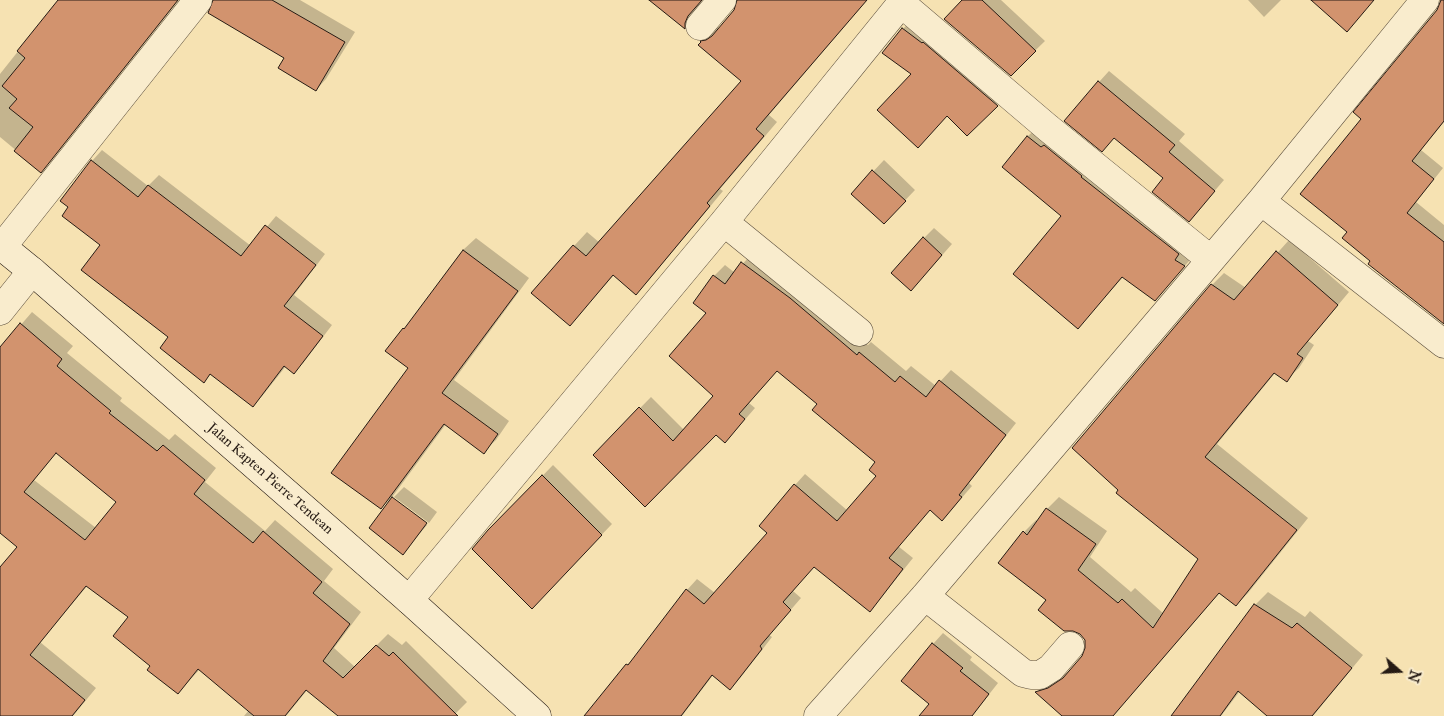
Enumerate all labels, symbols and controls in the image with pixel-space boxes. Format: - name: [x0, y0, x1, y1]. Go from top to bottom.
- street label: Jalan Kapten Pierre Tendean: [204, 420, 336, 538]
- north arrow: [1374, 646, 1424, 696]
- text: N: [1404, 668, 1424, 684]

